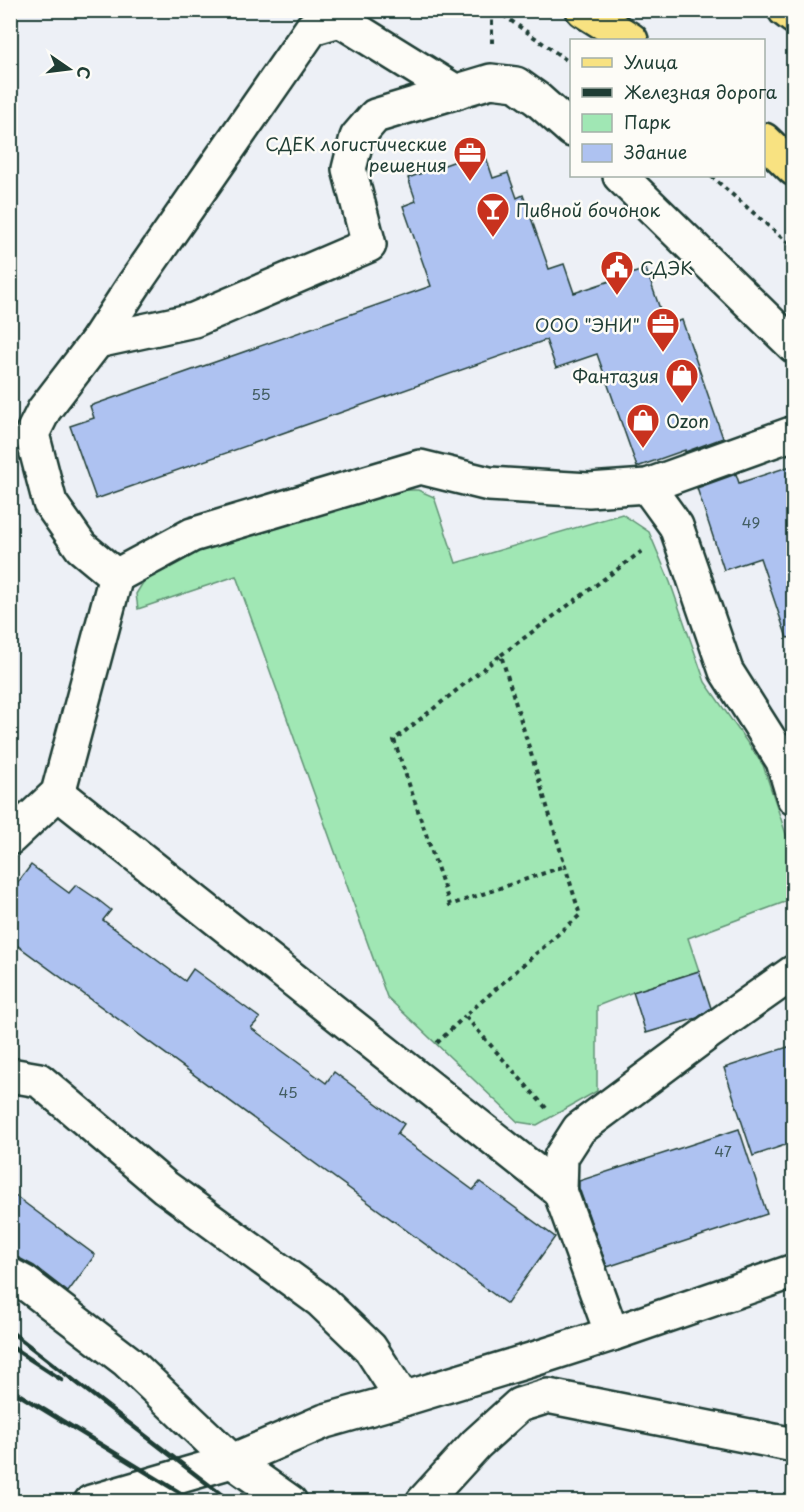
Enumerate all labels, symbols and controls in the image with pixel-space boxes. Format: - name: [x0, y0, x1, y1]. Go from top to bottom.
- north arrow: [39, 39, 99, 99]
- legend: [570, 39, 765, 177]
- text: Улица: [624, 48, 678, 75]
- text: С: [71, 64, 98, 82]
- text: Железная дорога: [624, 78, 778, 105]
- text: Парк: [624, 108, 671, 135]
- place label: СДЕК логистические решения: [265, 130, 447, 178]
- office icon: СДЕК логистические решения: [452, 135, 488, 182]
- text: Здание: [624, 138, 687, 165]
- bar icon: Пивной бочонок: [475, 191, 511, 238]
- place label: Пивной бочонок: [516, 196, 660, 223]
- public building icon: СДЭК: [599, 249, 635, 296]
- place label: СДЭК: [640, 254, 693, 281]
- office icon: ООО "ЭНИ": [645, 306, 681, 353]
- place label: ООО "ЭНИ": [535, 311, 640, 338]
- shop icon: Фантазия: [664, 357, 700, 404]
- place label: Фантазия: [572, 362, 659, 389]
- house number: 55: [251, 382, 271, 405]
- shop icon: Ozon: [625, 402, 661, 449]
- place label: Ozon: [666, 407, 709, 434]
- house number: 49: [742, 510, 760, 533]
- house number: 45: [278, 1080, 298, 1103]
- house number: 47: [714, 1139, 732, 1162]

